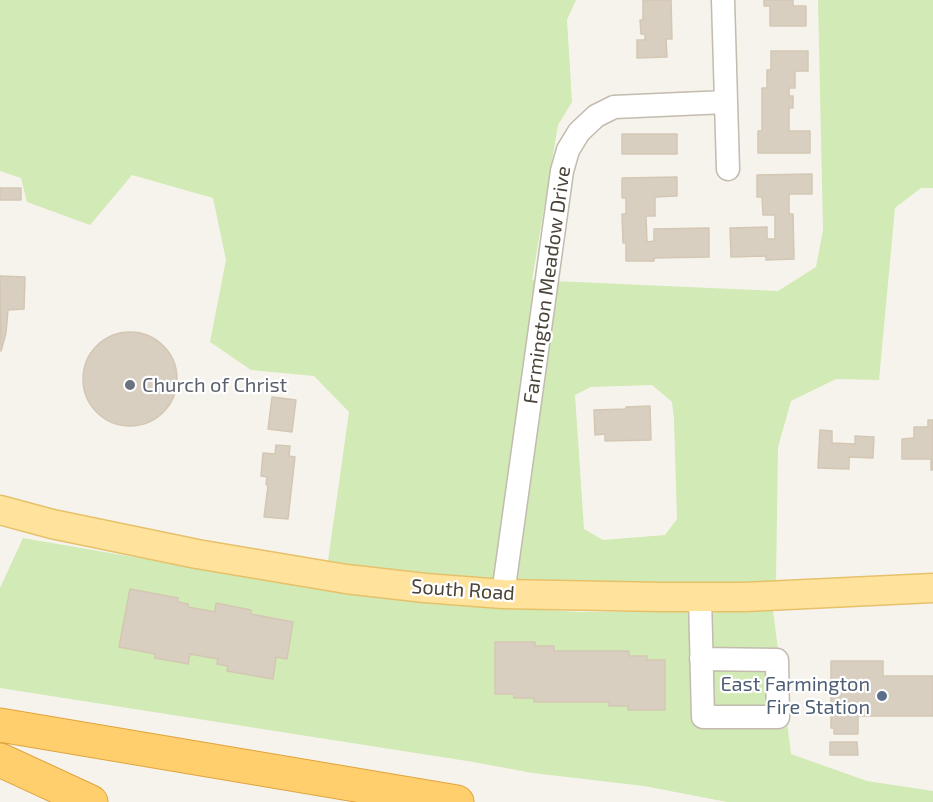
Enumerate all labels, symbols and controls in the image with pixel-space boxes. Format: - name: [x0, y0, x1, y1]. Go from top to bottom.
- street label: Farmington Meadow Drive: [518, 164, 576, 406]
- place label: Church of Christ: [142, 373, 287, 397]
- marker: Church of Christ: [123, 378, 137, 392]
- street label: South Road: [410, 574, 516, 606]
- place label: East Farmington Fire Station: [720, 672, 870, 719]
- marker: East Farmington Fire Station: [875, 689, 889, 703]

